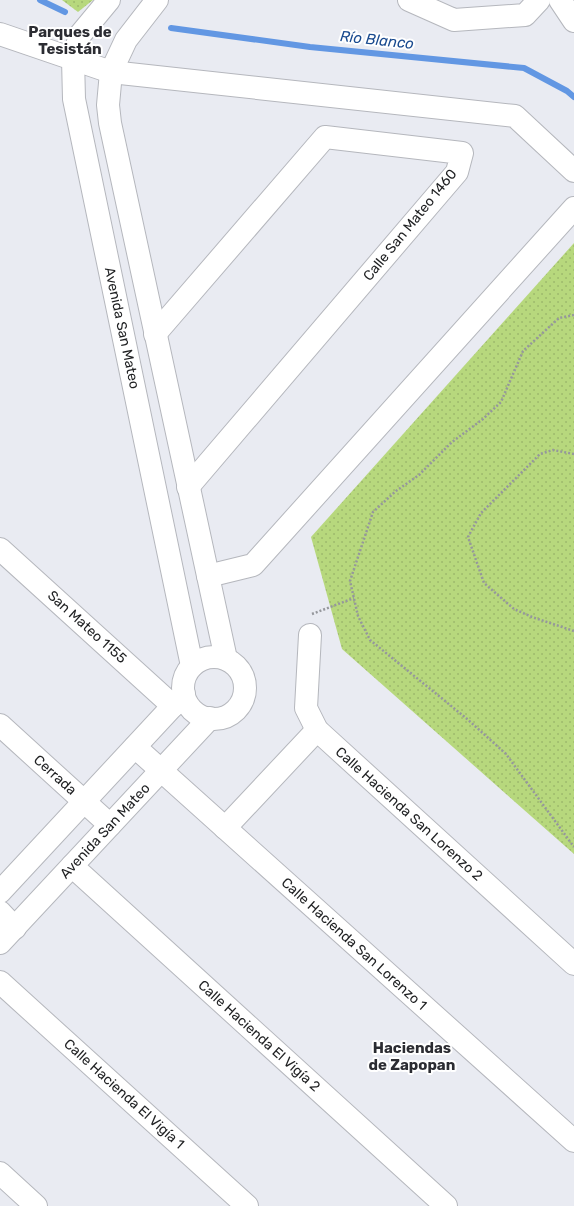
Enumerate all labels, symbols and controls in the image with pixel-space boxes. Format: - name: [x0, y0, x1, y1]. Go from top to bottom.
- district label: Parques de Tesistán: [28, 23, 112, 58]
- water label: Río Blanco: [339, 27, 415, 53]
- street label: Calle San Mateo 1460: [360, 166, 460, 284]
- street label: Avenida San Mateo: [101, 266, 143, 390]
- street label: San Mateo 1155: [44, 587, 130, 667]
- street label: Calle Hacienda San Lorenzo 2: [332, 743, 486, 885]
- street label: Cerrada: [30, 751, 80, 799]
- street label: Avenida San Mateo: [56, 780, 154, 882]
- street label: Calle Hacienda San Lorenzo 1: [278, 874, 430, 1014]
- street label: Calle Hacienda El Vigía 2: [194, 977, 324, 1095]
- street label: Calle Hacienda El Vigía 1: [60, 1035, 188, 1153]
- district label: Haciendas de Zapopan: [369, 1039, 455, 1074]

